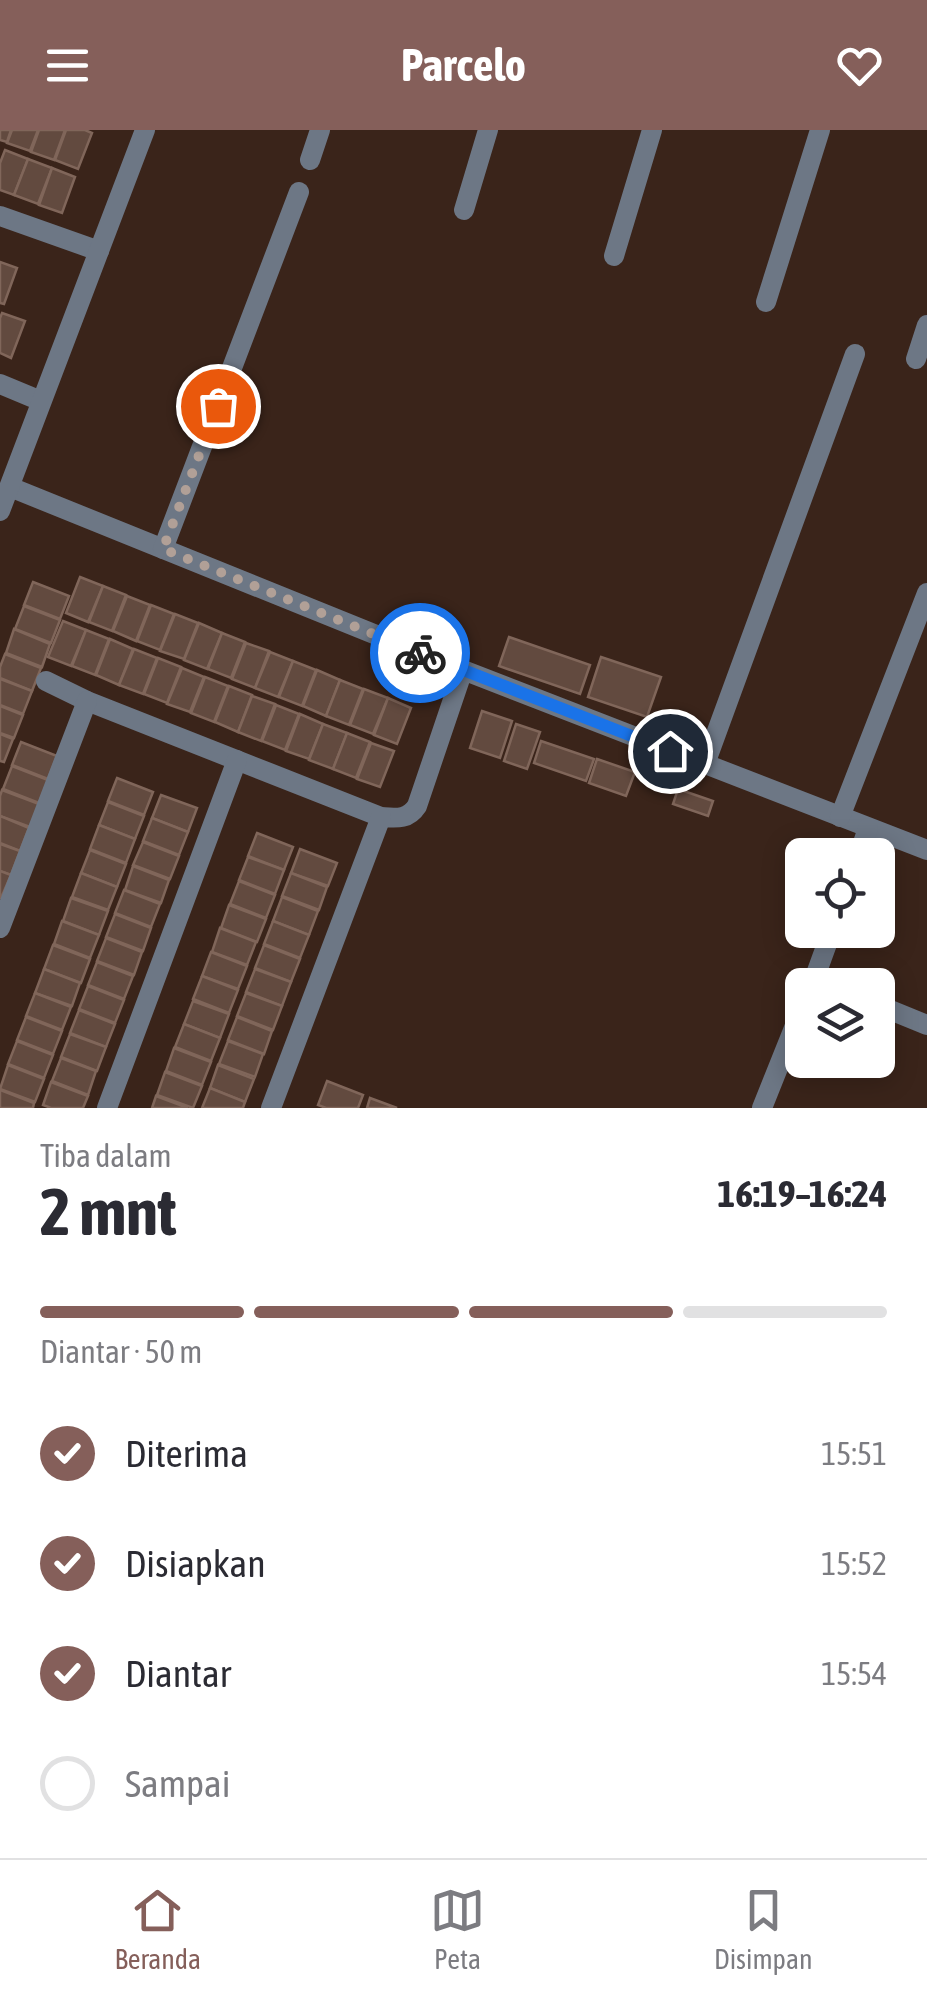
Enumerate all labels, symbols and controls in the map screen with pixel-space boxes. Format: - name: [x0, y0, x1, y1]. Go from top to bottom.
- icon: menu: [40, 38, 95, 93]
- icon: heart: [832, 38, 887, 93]
- text: Parcelo: [401, 39, 526, 91]
- pin: [176, 364, 261, 449]
- icon: bag: [191, 379, 246, 434]
- courier: [370, 603, 470, 703]
- icon: bike: [393, 626, 448, 681]
- pin: [628, 709, 713, 794]
- icon: home: [643, 724, 698, 779]
- map controls: [785, 838, 895, 1078]
- button: locate: [785, 838, 895, 948]
- button: layers: [785, 968, 895, 1078]
- text: Tiba dalam: [40, 1137, 172, 1174]
- text: 16:19–16:24: [717, 1172, 887, 1215]
- text: 2 mnt: [40, 1174, 177, 1249]
- text: Diantar · 50 m: [40, 1333, 202, 1370]
- icon: check: [40, 1426, 95, 1481]
- text: Diterima: [125, 1432, 248, 1475]
- text: 15:51: [821, 1435, 887, 1472]
- icon: check: [40, 1536, 95, 1591]
- text: Disiapkan: [125, 1542, 266, 1585]
- text: 15:52: [821, 1545, 887, 1582]
- icon: check: [40, 1646, 95, 1701]
- text: Diantar: [125, 1652, 231, 1695]
- text: 15:54: [821, 1655, 887, 1692]
- text: Sampai: [125, 1762, 230, 1805]
- tab: Beranda: [114, 1883, 201, 1975]
- tab: Peta: [430, 1883, 485, 1975]
- tab: Disimpan: [714, 1883, 812, 1975]

